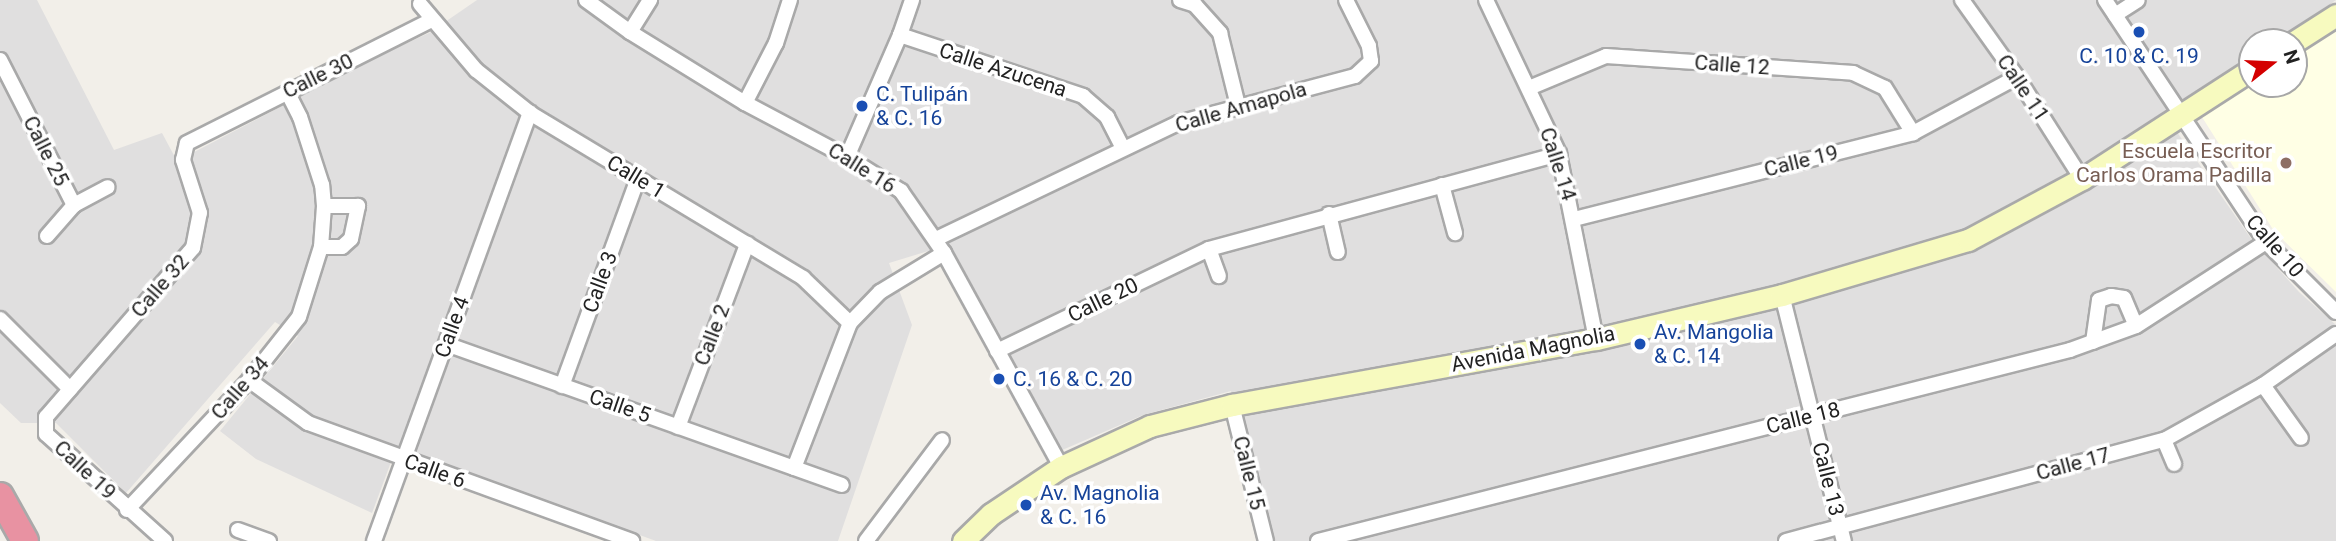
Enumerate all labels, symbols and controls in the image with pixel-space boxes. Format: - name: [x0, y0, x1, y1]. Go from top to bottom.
- marker: C. 10 & C. 19: [2131, 24, 2147, 40]
- north arrow: [2238, 28, 2308, 98]
- street label: Calle Azucena: [936, 38, 1070, 102]
- place label: C. 10 & C. 19: [2079, 43, 2199, 69]
- text: N: [2279, 47, 2305, 67]
- street label: Calle 30: [279, 48, 357, 104]
- street label: Calle 12: [1694, 50, 1770, 80]
- street label: Calle 11: [1992, 50, 2054, 126]
- street label: Calle Amapola: [1172, 76, 1310, 138]
- place label: C. Tulipán & C. 16: [876, 81, 969, 131]
- marker: C. Tulipán & C. 16: [854, 98, 870, 114]
- street label: Calle 25: [18, 112, 74, 190]
- street label: Calle 14: [1534, 124, 1582, 204]
- street label: Calle 16: [823, 137, 901, 199]
- place label: Escuela Escritor Carlos Orama Padilla: [2076, 138, 2272, 188]
- street label: Calle 19: [1761, 140, 1841, 182]
- street label: Calle 1: [602, 150, 670, 204]
- marker: Escuela Escritor Carlos Orama Padilla: [2278, 155, 2294, 171]
- street label: Calle 10: [2241, 209, 2309, 283]
- street label: Calle 3: [577, 248, 623, 316]
- street label: Calle 32: [126, 249, 194, 323]
- street label: Calle 20: [1064, 272, 1142, 328]
- street label: Calle 4: [429, 293, 475, 361]
- street label: Calle 2: [689, 301, 735, 369]
- place label: Av. Mangolia & C. 14: [1654, 319, 1774, 369]
- street label: Avenida Magnolia: [1449, 321, 1617, 377]
- marker: Av. Mangolia & C. 14: [1632, 336, 1648, 352]
- street label: Calle 34: [206, 351, 274, 425]
- place label: C. 16 & C. 20: [1013, 366, 1133, 392]
- marker: C. 16 & C. 20: [991, 371, 1007, 387]
- street label: Calle 5: [586, 384, 654, 428]
- street label: Calle 18: [1763, 397, 1843, 439]
- street label: Calle 15: [1228, 433, 1270, 513]
- street label: Calle 19: [49, 435, 121, 505]
- street label: Calle 13: [1807, 439, 1849, 519]
- street label: Calle 17: [2033, 442, 2113, 486]
- street label: Calle 6: [401, 448, 469, 494]
- place label: Av. Magnolia & C. 16: [1040, 480, 1160, 530]
- marker: Av. Magnolia & C. 16: [1018, 497, 1034, 513]

